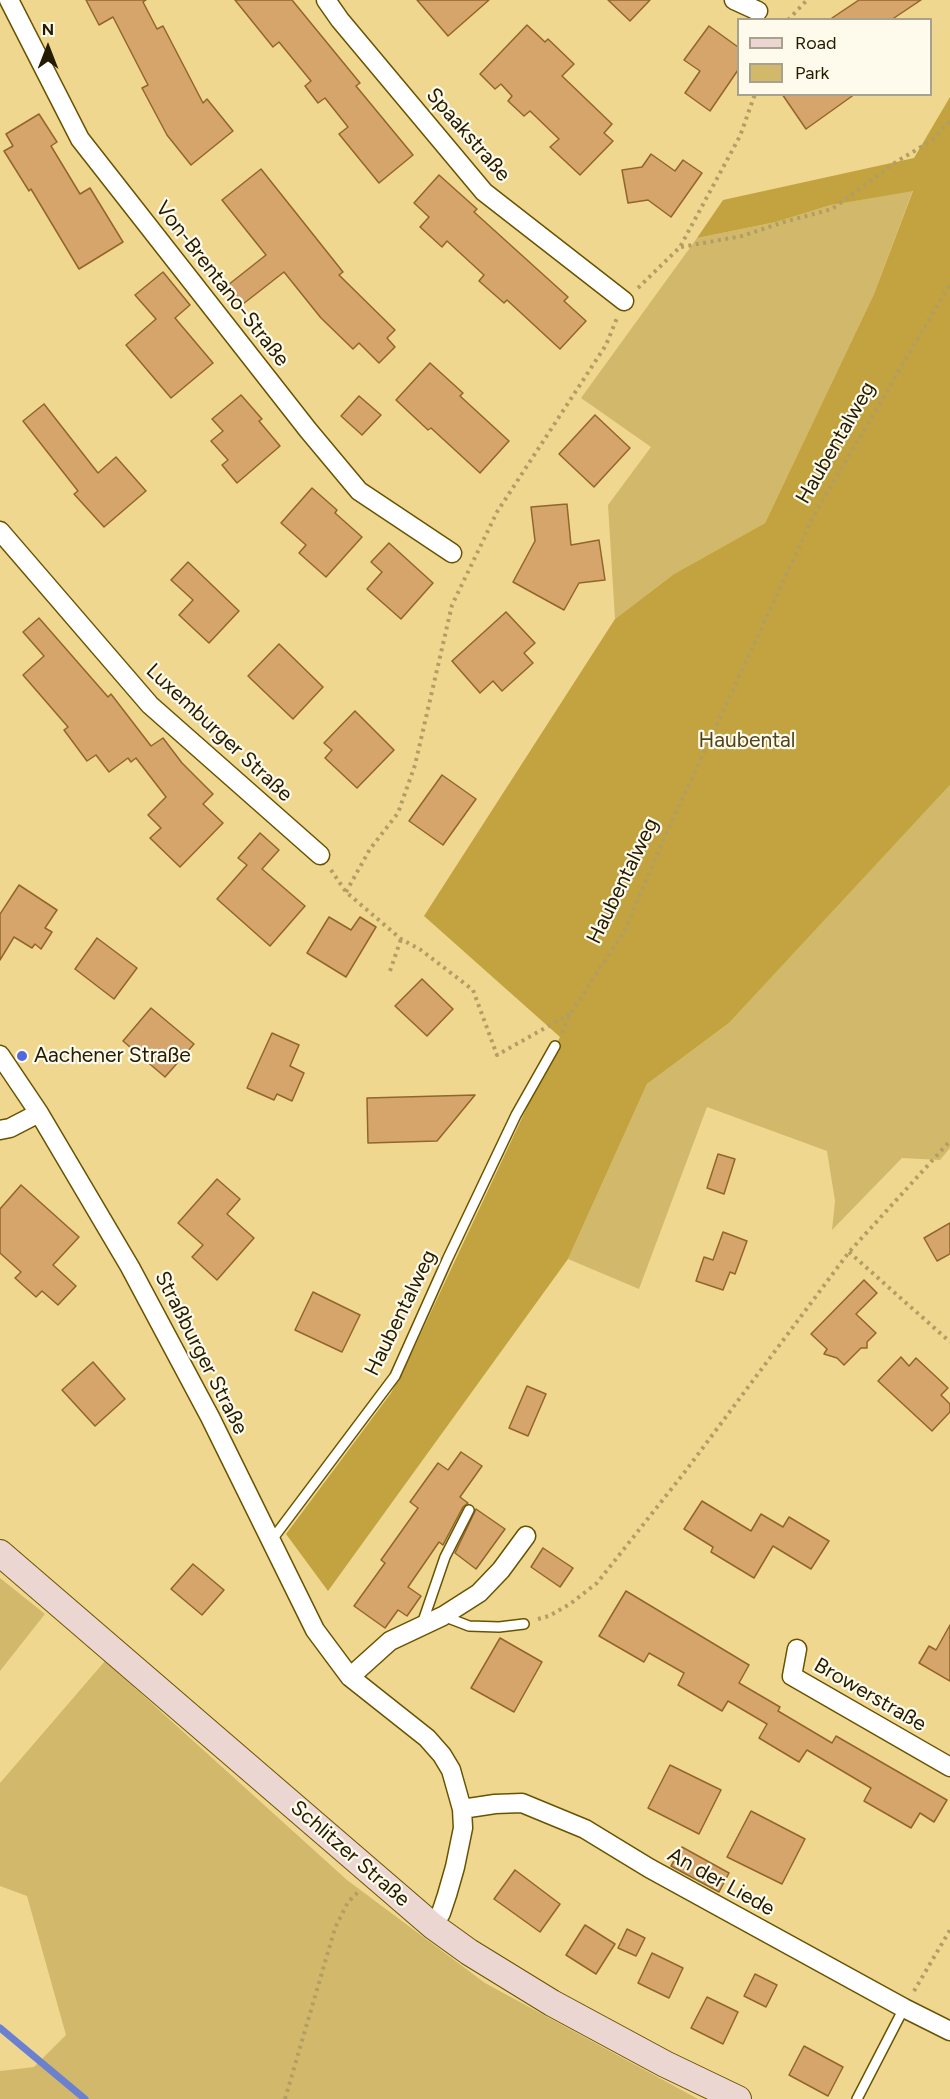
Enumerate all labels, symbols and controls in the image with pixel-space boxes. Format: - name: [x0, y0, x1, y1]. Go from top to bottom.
- north arrow: [18, 18, 78, 78]
- legend: [737, 18, 932, 96]
- text: N: [42, 20, 54, 39]
- text: Road: [795, 32, 836, 54]
- text: Park: [795, 62, 829, 84]
- street label: Spaakstraße: [421, 83, 515, 187]
- street label: Von-Brentano-Straße: [150, 196, 294, 372]
- street label: Haubentalweg: [791, 377, 881, 509]
- street label: Luxemburger Straße: [141, 659, 297, 807]
- park label: Haubental: [699, 728, 795, 754]
- street label: Haubentalweg: [582, 814, 664, 948]
- place label: Aachener Straße: [34, 1043, 191, 1069]
- marker: Aachener Straße: [15, 1049, 29, 1063]
- street label: Haubentalweg: [360, 1246, 442, 1380]
- street label: Straßburger Straße: [149, 1267, 253, 1439]
- street label: Browerstraße: [809, 1653, 931, 1737]
- street label: Schlitzer Straße: [285, 1795, 415, 1913]
- street label: An der Liede: [663, 1842, 779, 1922]

